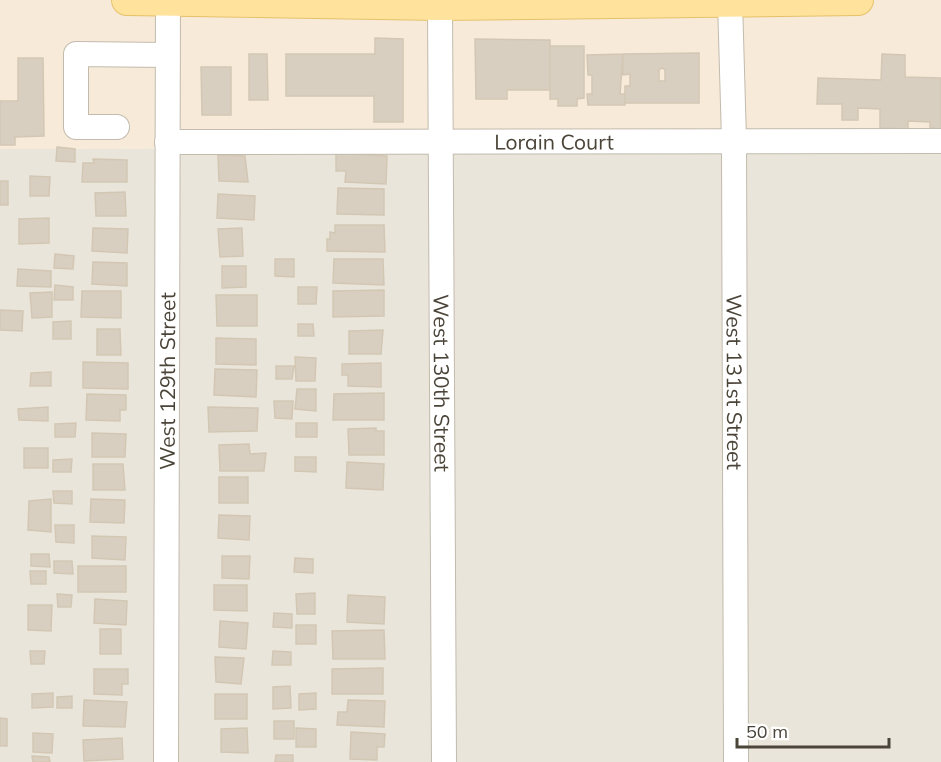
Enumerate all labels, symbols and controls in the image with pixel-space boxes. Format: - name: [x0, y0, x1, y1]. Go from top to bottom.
- street label: Lorain Court: [494, 128, 614, 155]
- street label: West 129th Street: [154, 292, 180, 470]
- street label: West 130th Street: [429, 294, 455, 472]
- street label: West 131st Street: [721, 294, 748, 470]
- scale bar: [737, 711, 888, 749]
- text: 50 m: [746, 720, 788, 743]

